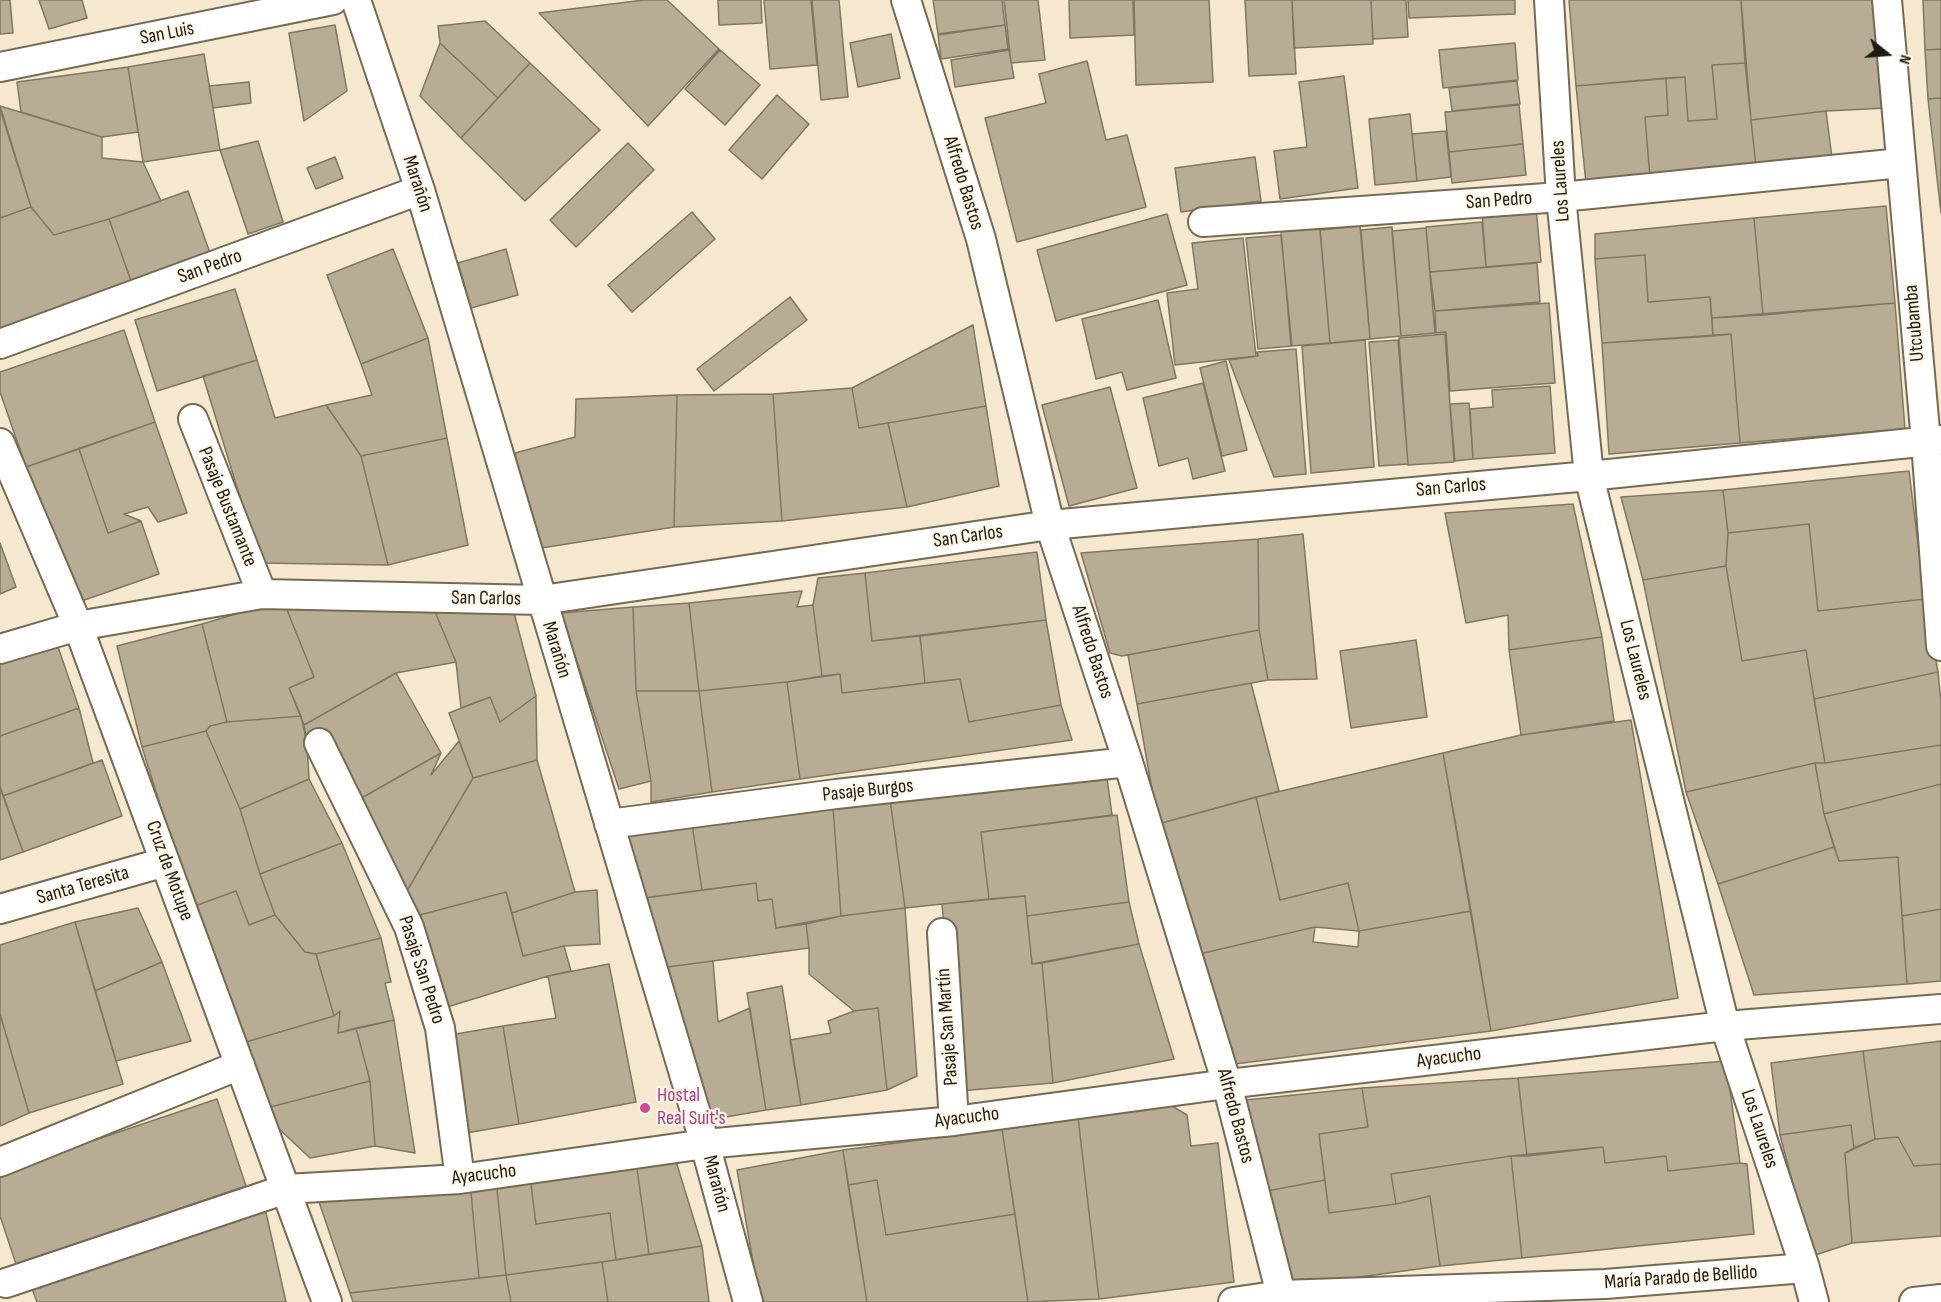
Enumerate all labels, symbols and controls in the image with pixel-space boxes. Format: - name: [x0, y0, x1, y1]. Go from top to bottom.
- street label: San Luis: [138, 17, 196, 51]
- north arrow: [1857, 24, 1917, 84]
- text: N: [1894, 53, 1915, 66]
- street label: Alfredo Bastos: [937, 133, 989, 233]
- street label: Los Laureles: [1546, 139, 1576, 223]
- street label: Marañón: [397, 153, 437, 215]
- street label: San Pedro: [1465, 187, 1533, 215]
- street label: San Pedro: [175, 244, 245, 290]
- street label: Utcubamba: [1900, 284, 1930, 362]
- street label: Pasaje Bustamante: [192, 444, 262, 570]
- street label: San Carlos: [1415, 473, 1487, 503]
- street label: San Carlos: [932, 520, 1004, 554]
- street label: San Carlos: [451, 586, 521, 612]
- street label: Alfredo Bastos: [1066, 602, 1118, 702]
- street label: Los Laureles: [1613, 617, 1657, 703]
- street label: Marañón: [536, 619, 576, 681]
- street label: Pasaje Burgos: [821, 774, 915, 808]
- street label: Cruz de Motupe: [140, 818, 198, 924]
- street label: Santa Teresita: [34, 861, 132, 911]
- street label: Pasaje San Pedro: [392, 913, 450, 1027]
- street label: Pasaje San Martín: [932, 968, 964, 1086]
- street label: Ayacucho: [1415, 1042, 1483, 1074]
- street label: Alfredo Bastos: [1211, 1066, 1259, 1166]
- place label: Hostal Real Suit's: [657, 1084, 726, 1131]
- street label: Los Laureles: [1735, 1086, 1783, 1172]
- marker: Hostal Real Suit's: [638, 1101, 652, 1115]
- street label: Ayacucho: [933, 1102, 1001, 1134]
- street label: Marañón: [697, 1153, 735, 1215]
- street label: Ayacucho: [450, 1159, 518, 1191]
- street label: María Parado de Bellido: [1604, 1261, 1758, 1295]

